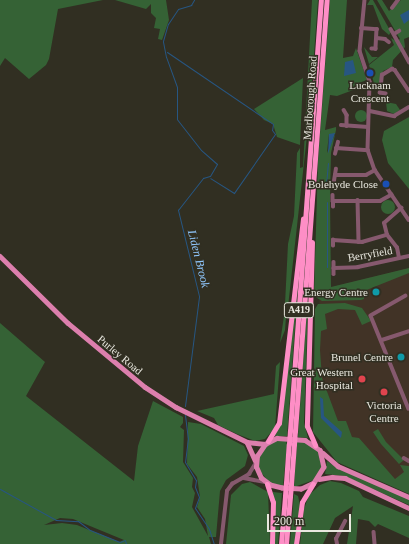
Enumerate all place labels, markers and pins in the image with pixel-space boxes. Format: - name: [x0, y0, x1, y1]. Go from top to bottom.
- marker: Lucknam Crescent: [365, 68, 375, 78]
- place label: Lucknam Crescent: [349, 79, 391, 105]
- place label: Bolehyde Close: [308, 177, 378, 191]
- marker: Bolehyde Close: [381, 179, 391, 189]
- place label: Energy Centre: [304, 285, 368, 299]
- marker: Energy Centre: [371, 287, 381, 297]
- place label: Brunel Centre: [331, 350, 393, 364]
- marker: Brunel Centre: [396, 352, 406, 362]
- place label: Great Western Hospital: [290, 366, 353, 392]
- marker: Great Western Hospital: [356, 373, 368, 385]
- marker: Victoria Centre: [378, 386, 390, 398]
- place label: Victoria Centre: [366, 399, 402, 425]

